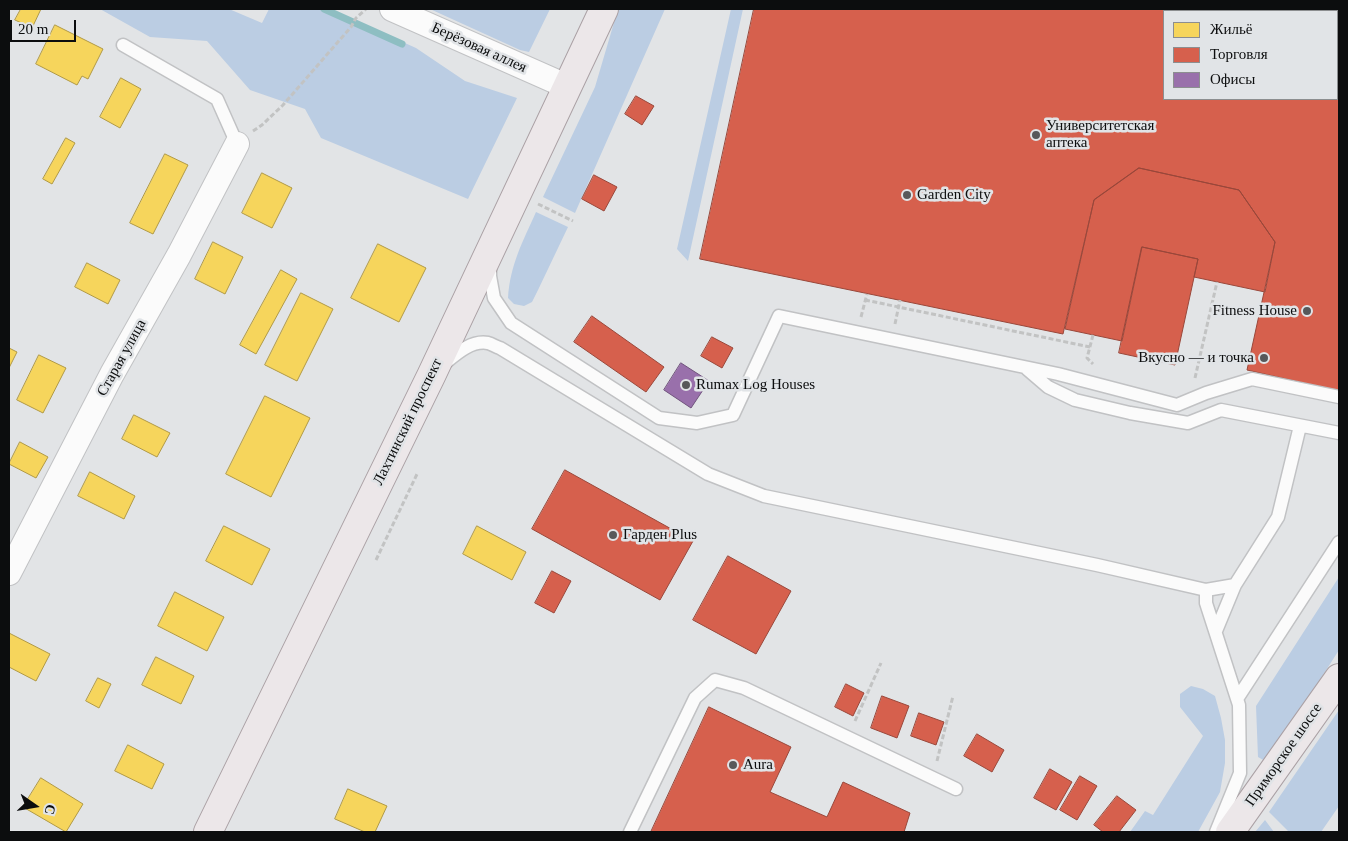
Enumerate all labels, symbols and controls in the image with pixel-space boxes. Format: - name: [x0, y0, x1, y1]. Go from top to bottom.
- scale bar: [12, 10, 79, 42]
- legend: [1163, 10, 1338, 100]
- street label: Берёзовая аллея: [429, 19, 529, 77]
- text: 20 m: [18, 21, 48, 37]
- text: Жильё: [1210, 21, 1252, 37]
- text: Торговля: [1210, 46, 1268, 62]
- text: Офисы: [1210, 71, 1255, 87]
- place label: Университетская аптека: [1046, 117, 1154, 152]
- marker: Университетская аптека: [1030, 129, 1042, 141]
- place label: Garden City: [917, 186, 991, 204]
- marker: Garden City: [901, 189, 913, 201]
- place label: Fitness House: [1212, 302, 1297, 320]
- marker: Fitness House: [1301, 305, 1313, 317]
- street label: Старая улица: [94, 316, 150, 400]
- place label: Вкусно — и точка: [1138, 349, 1254, 367]
- marker: Вкусно — и точка: [1258, 352, 1270, 364]
- street label: Лахтинский проспект: [370, 356, 446, 488]
- place label: Rumax Log Houses: [696, 376, 815, 394]
- marker: Rumax Log Houses: [680, 379, 692, 391]
- place label: Гарден Plus: [623, 526, 697, 544]
- marker: Гарден Plus: [607, 529, 619, 541]
- street label: Приморское шоссе: [1242, 700, 1326, 810]
- place label: Aura: [743, 756, 773, 774]
- marker: Aura: [727, 759, 739, 771]
- north arrow: [10, 781, 60, 831]
- text: С: [42, 803, 59, 816]

